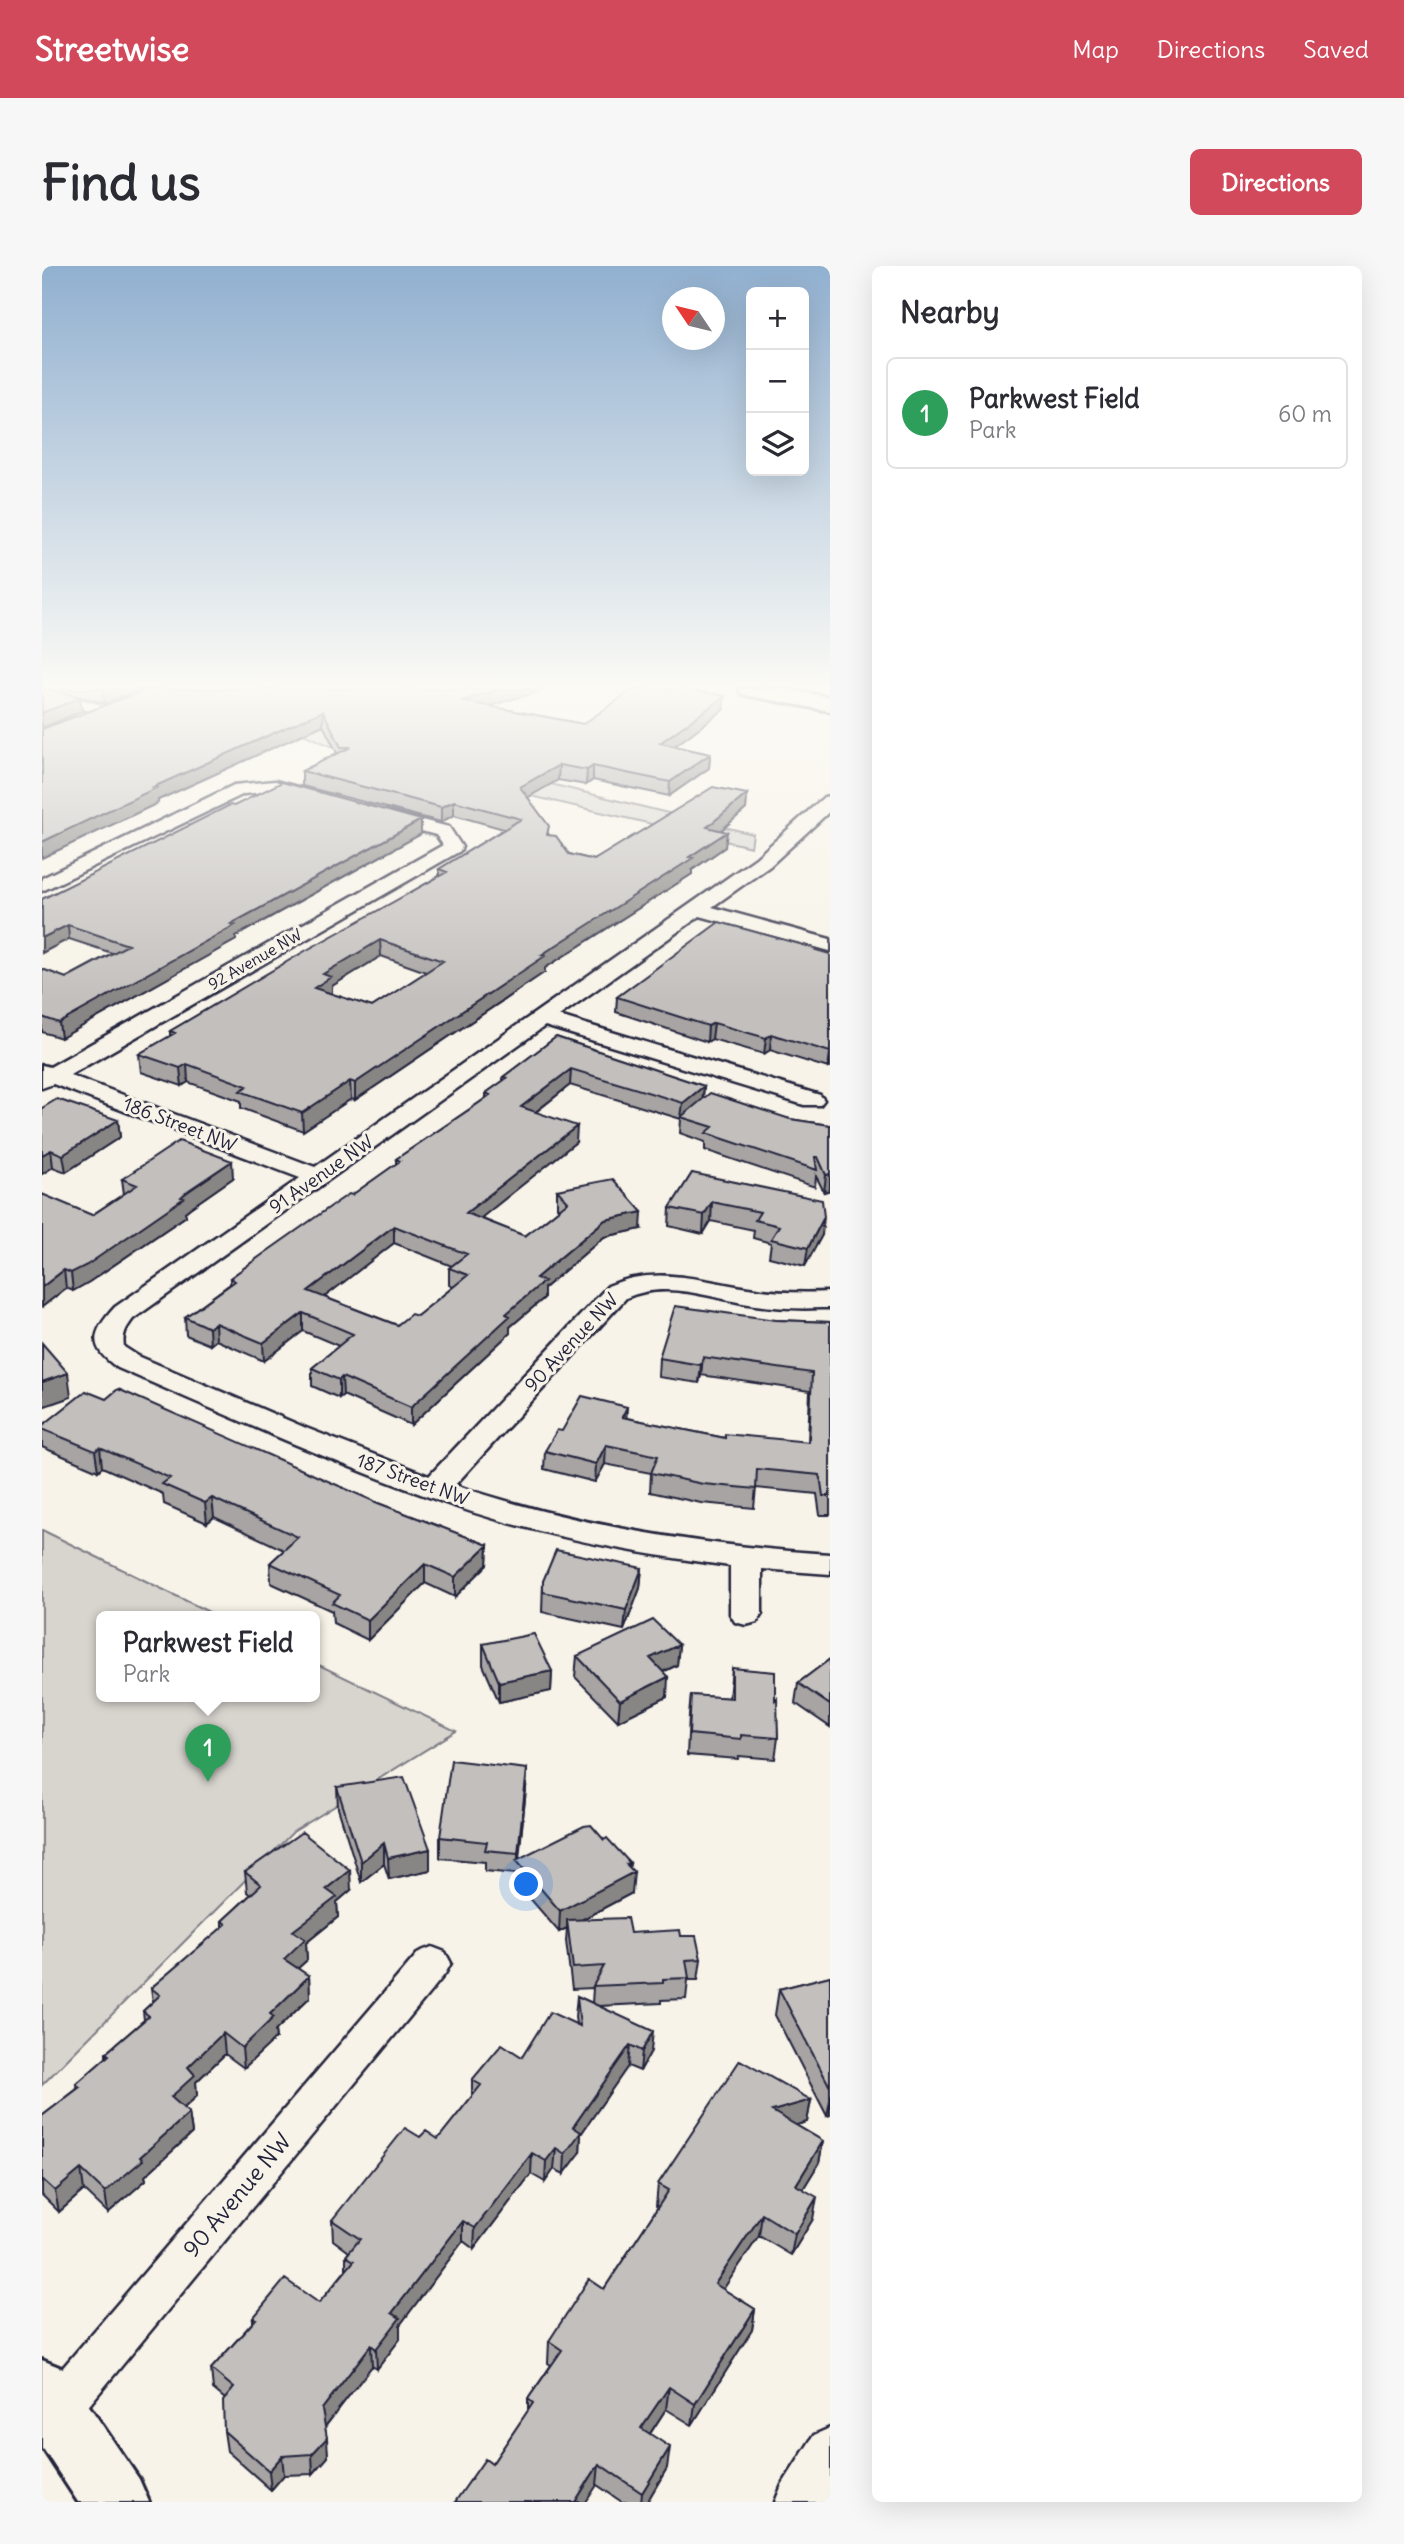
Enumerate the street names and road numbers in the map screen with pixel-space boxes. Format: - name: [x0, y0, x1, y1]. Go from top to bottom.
- street label: 92 Avenue NW: [205, 924, 306, 994]
- street label: 186 Street NW: [120, 1091, 240, 1157]
- street label: 91 Avenue NW: [264, 1129, 378, 1219]
- street label: 90 Avenue NW: [519, 1288, 623, 1396]
- street label: 187 Street NW: [353, 1448, 473, 1510]
- street label: 90 Avenue NW: [176, 2127, 297, 2263]

